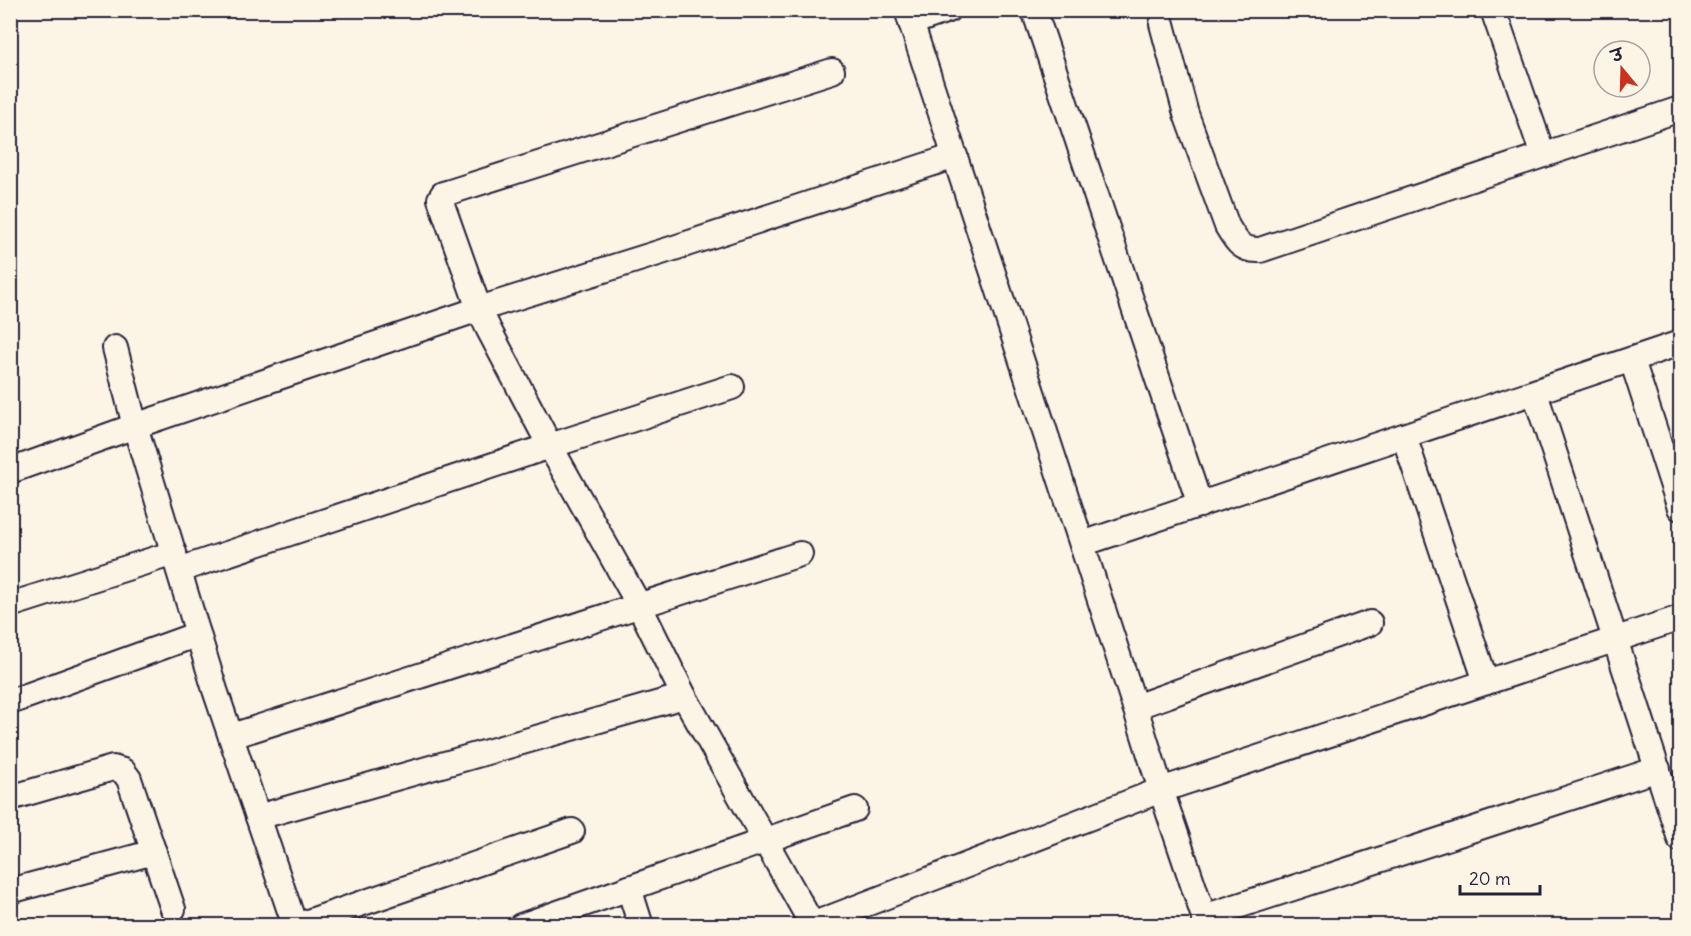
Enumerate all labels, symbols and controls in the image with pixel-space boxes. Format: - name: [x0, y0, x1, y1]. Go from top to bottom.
- north arrow: [1592, 39, 1652, 99]
- text: उ: [1607, 43, 1627, 67]
- scale bar: [1460, 858, 1540, 896]
- text: 20 m: [1469, 867, 1511, 890]

